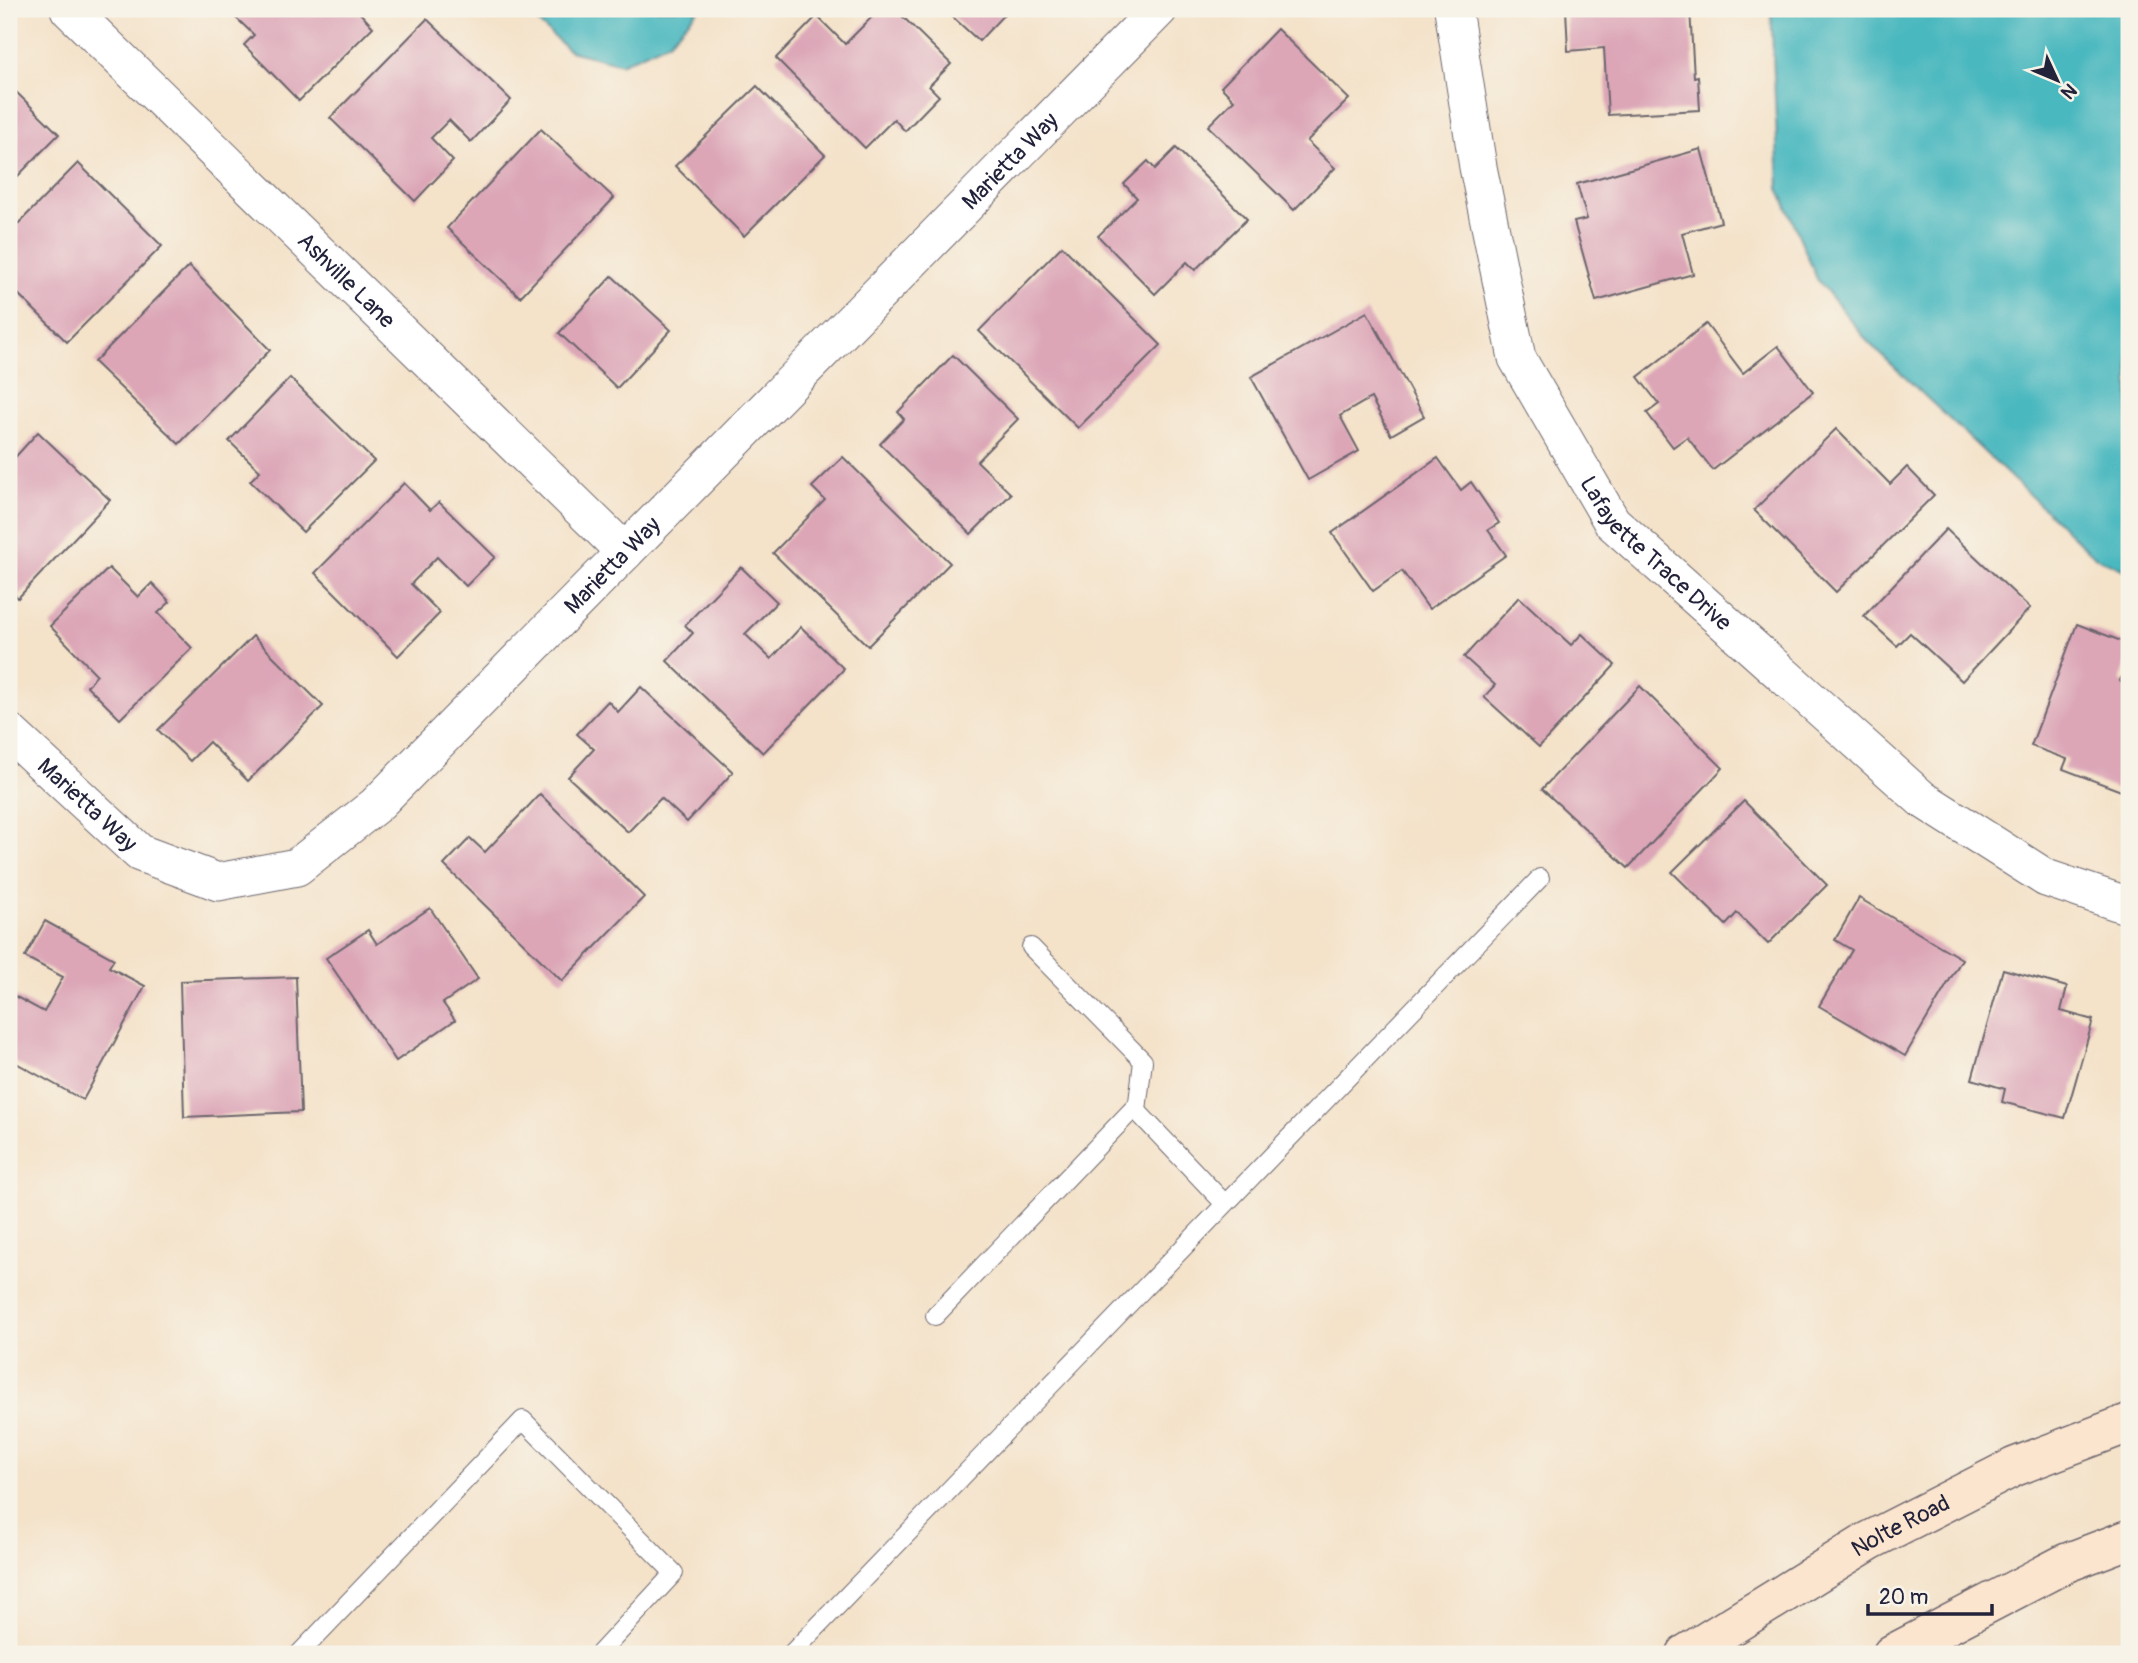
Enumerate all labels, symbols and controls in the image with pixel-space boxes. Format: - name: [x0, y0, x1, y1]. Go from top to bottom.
- north arrow: [2022, 46, 2092, 116]
- text: N: [2055, 78, 2082, 104]
- street label: Marietta Way: [956, 106, 1064, 216]
- street label: Ashville Lane: [291, 226, 402, 335]
- street label: Lafayette Trace Drive: [1574, 471, 1738, 638]
- street label: Marietta Way: [558, 510, 667, 620]
- street label: Marietta Way: [31, 752, 143, 858]
- street label: Nolte Road: [1846, 1488, 1954, 1563]
- scale bar: [1868, 1572, 1993, 1616]
- text: 20 m: [1879, 1584, 1928, 1611]

